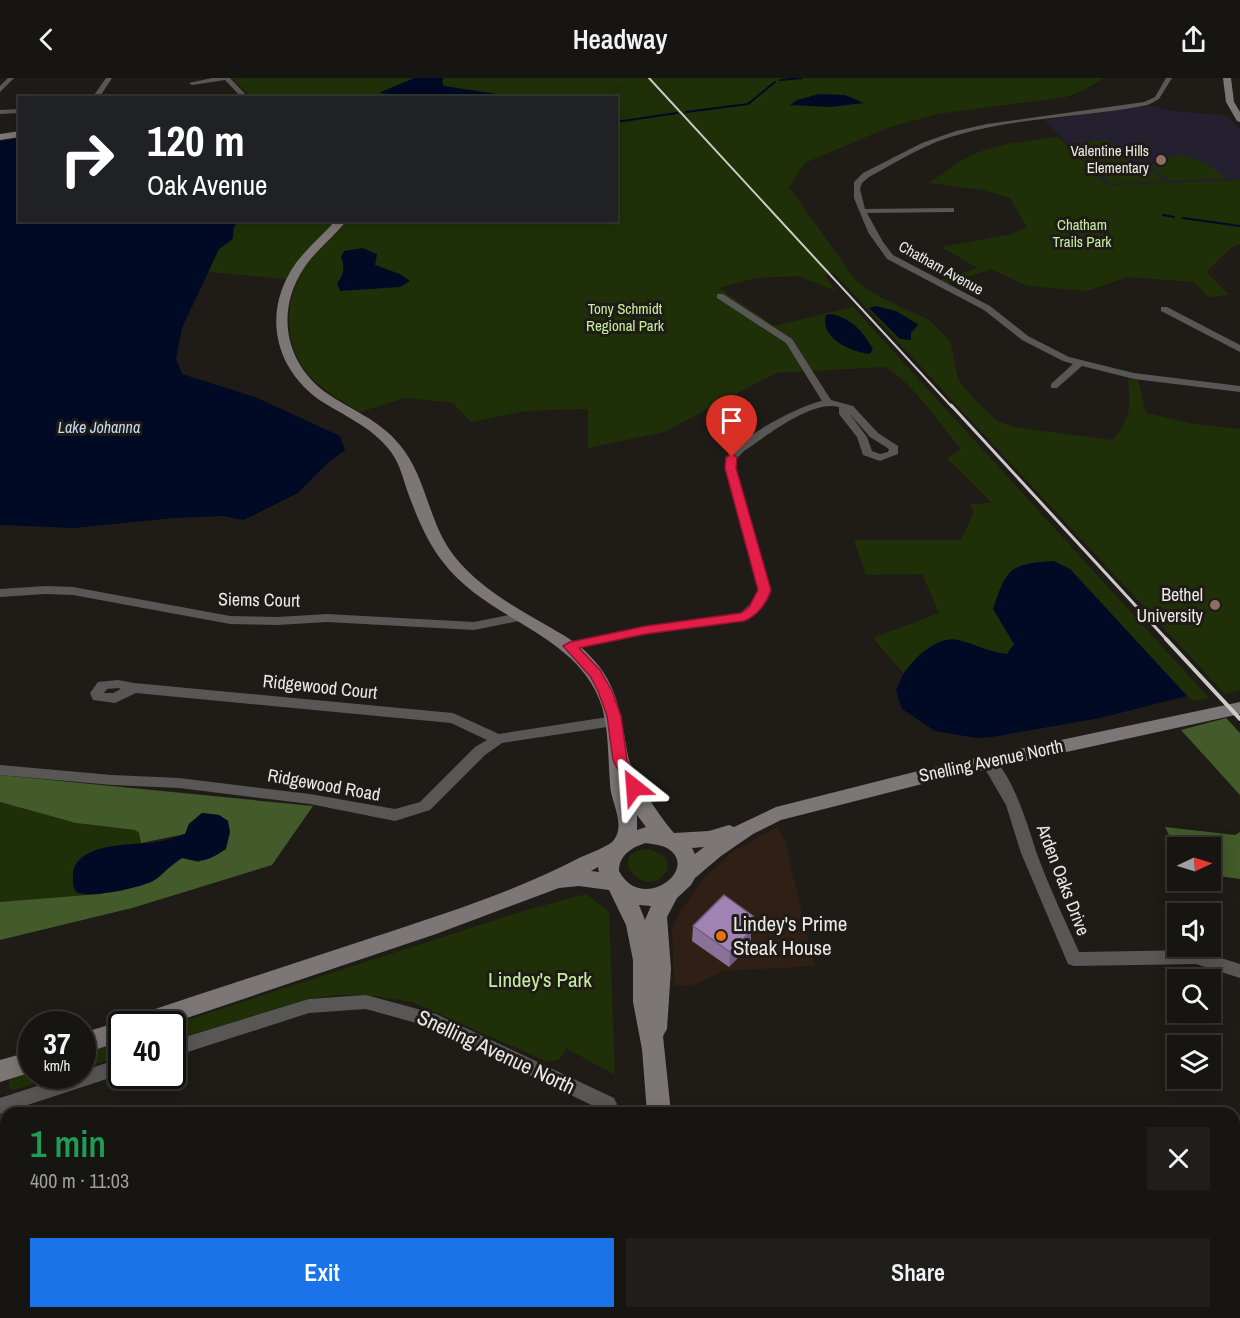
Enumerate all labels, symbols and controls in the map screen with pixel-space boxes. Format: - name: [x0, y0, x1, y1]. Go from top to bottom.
- text: Headway: [573, 21, 667, 57]
- icon: back: [30, 23, 63, 56]
- icon: share: [1177, 23, 1210, 56]
- text: 120 m: [147, 113, 245, 169]
- icon: right: [48, 120, 126, 198]
- place label: Valentine Hills Elementary: [1071, 140, 1150, 178]
- marker: Valentine Hills Elementary: [1154, 153, 1168, 167]
- text: Oak Avenue: [147, 167, 267, 203]
- park label: Chatham Trails Park: [1052, 214, 1112, 252]
- street label: Chatham Avenue: [895, 236, 988, 300]
- park label: Tony Schmidt Regional Park: [586, 298, 665, 336]
- pin: [706, 395, 757, 457]
- icon: arrive: [715, 404, 748, 437]
- water label: Lake Johanna: [58, 416, 140, 438]
- place label: Bethel University: [1137, 582, 1204, 628]
- street label: Siems Court: [218, 586, 300, 613]
- marker: Bethel University: [1208, 598, 1222, 612]
- street label: Ridgewood Court: [262, 668, 378, 705]
- street label: Snelling Avenue North: [917, 733, 1065, 788]
- position arrow: [602, 755, 666, 819]
- street label: Ridgewood Road: [266, 762, 382, 807]
- street label: Arden Oaks Drive: [1030, 820, 1096, 939]
- north arrow: [1167, 837, 1221, 891]
- map controls: [1167, 837, 1221, 1089]
- button: sound: [1167, 903, 1221, 957]
- place label: Lindey's Prime Steak House: [733, 909, 847, 962]
- marker: Lindey's Prime Steak House: [714, 929, 728, 943]
- park label: Lindey's Park: [488, 965, 592, 994]
- button: search: [1167, 969, 1221, 1023]
- street label: Snelling Avenue North: [413, 1002, 580, 1101]
- speed limit sign: 40: [108, 1011, 186, 1089]
- text: 37: [43, 1023, 71, 1063]
- button: layers: [1167, 1035, 1221, 1089]
- text: km/h: [44, 1055, 70, 1076]
- text: 1 min: [30, 1120, 106, 1168]
- button: close: [1147, 1127, 1210, 1190]
- text: 400 m · 11:03: [30, 1167, 129, 1194]
- button: Exit: [30, 1238, 614, 1307]
- button: Share: [626, 1238, 1210, 1307]

